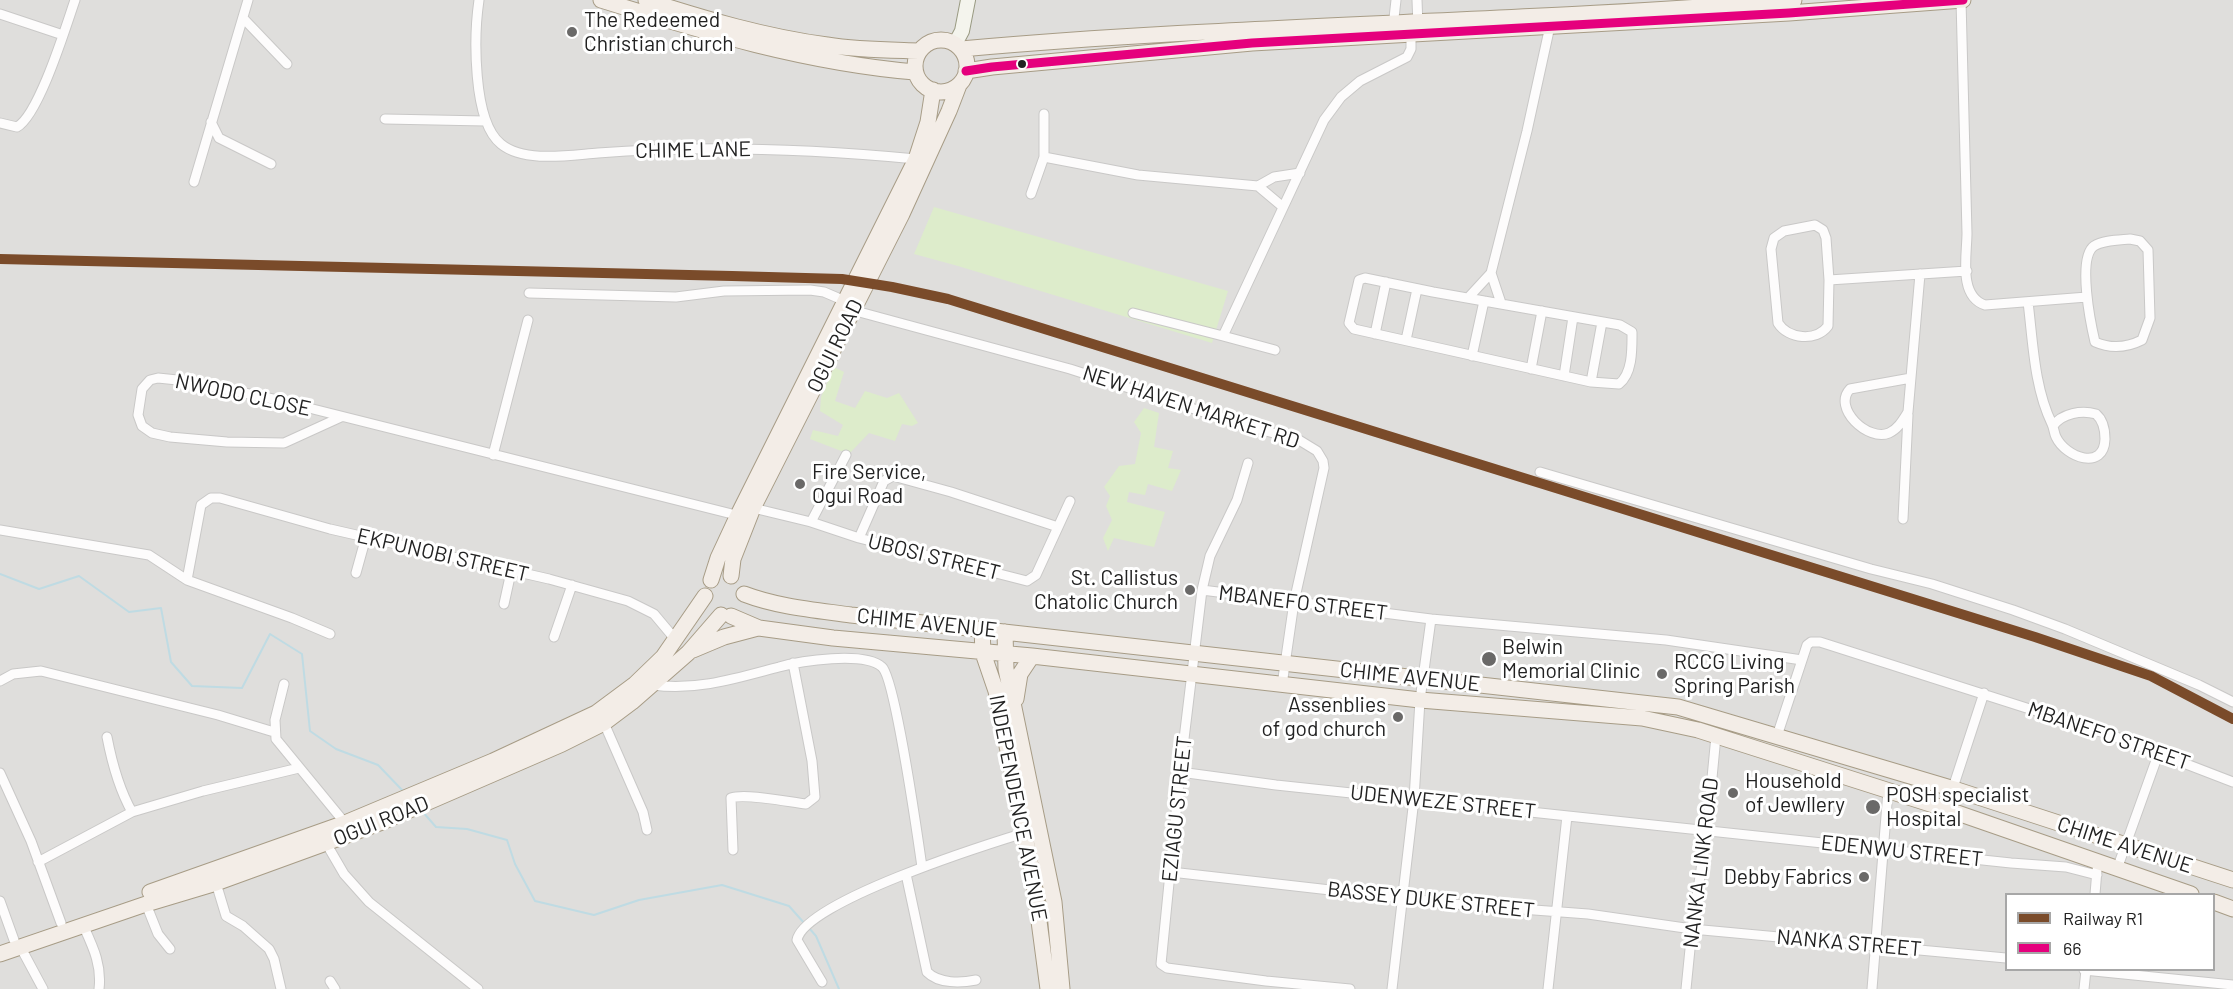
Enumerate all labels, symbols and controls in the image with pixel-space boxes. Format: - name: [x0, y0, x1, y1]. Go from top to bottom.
- place label: The Redeemed Christian church: [584, 7, 734, 57]
- marker: The Redeemed Christian church: [565, 25, 579, 39]
- unlabelled marker: [1016, 58, 1028, 70]
- street label: CHIME LANE: [635, 136, 751, 164]
- street label: OGUI ROAD: [802, 295, 868, 397]
- street label: NEW HAVEN MARKET RD: [1079, 360, 1303, 454]
- street label: NWODO CLOSE: [173, 368, 313, 422]
- place label: Fire Service, Ogui Road: [812, 459, 926, 509]
- marker: Fire Service, Ogui Road: [793, 477, 807, 491]
- street label: EKPUNOBI STREET: [355, 523, 531, 587]
- street label: UBOSI STREET: [865, 528, 1003, 586]
- place label: St. Callistus Chatolic Church: [1034, 565, 1178, 615]
- street label: MBANEFO STREET: [1217, 580, 1389, 626]
- marker: St. Callistus Chatolic Church: [1183, 583, 1197, 597]
- street label: CHIME AVENUE: [856, 603, 998, 643]
- place label: Belwin Memorial Clinic: [1502, 634, 1640, 684]
- place label: RCCG Living Spring Parish: [1674, 649, 1795, 699]
- marker: Belwin Memorial Clinic: [1480, 650, 1498, 668]
- street label: CHIME AVENUE: [1339, 657, 1481, 697]
- marker: RCCG Living Spring Parish: [1655, 667, 1669, 681]
- street label: INDEPENDENCE AVENUE: [984, 692, 1052, 924]
- place label: Assenblies of god church: [1261, 692, 1386, 742]
- street label: MBANEFO STREET: [2024, 696, 2194, 776]
- marker: Assenblies of god church: [1391, 710, 1405, 724]
- street label: EZIAGU STREET: [1157, 735, 1197, 883]
- place label: Household of Jewllery: [1745, 768, 1845, 818]
- street label: NANKA LINK ROAD: [1678, 776, 1724, 950]
- street label: UDENWEZE STREET: [1349, 780, 1537, 824]
- place label: POSH specialist Hospital: [1886, 782, 2029, 832]
- marker: Household of Jewllery: [1726, 786, 1740, 800]
- street label: OGUI ROAD: [330, 790, 432, 852]
- marker: POSH specialist Hospital: [1864, 798, 1882, 816]
- street label: CHIME AVENUE: [2054, 811, 2196, 879]
- street label: EDENWU STREET: [1820, 830, 1984, 872]
- place label: Debby Fabrics: [1724, 864, 1852, 890]
- marker: Debby Fabrics: [1857, 870, 1871, 884]
- street label: BASSEY DUKE STREET: [1326, 877, 1536, 923]
- legend: [2005, 893, 2215, 971]
- text: Railway R1: [2063, 907, 2143, 929]
- street label: NANKA STREET: [1775, 924, 1923, 962]
- text: 66: [2063, 937, 2082, 959]

